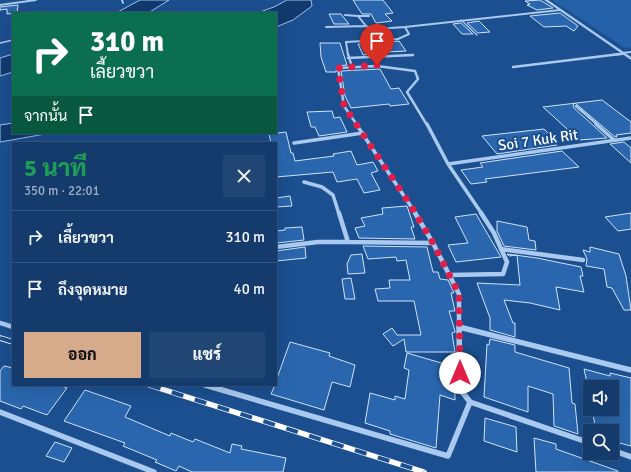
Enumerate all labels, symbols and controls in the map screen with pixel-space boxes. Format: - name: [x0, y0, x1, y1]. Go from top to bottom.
- pin: [360, 24, 394, 65]
- text: 310 m: [90, 25, 164, 59]
- icon: right: [24, 28, 76, 80]
- icon: arrive: [366, 30, 388, 52]
- text: เลี้ยวขวา: [90, 61, 154, 83]
- icon: arrive: [75, 104, 97, 126]
- text: จากนั้น: [24, 107, 67, 125]
- street label: Soi 7 Kuk Rit: [497, 125, 579, 155]
- text: 5 นาที: [24, 153, 87, 183]
- button: close: [223, 155, 265, 197]
- text: 350 m · 22:01: [24, 183, 100, 199]
- icon: right: [24, 226, 46, 248]
- text: 310 m: [225, 228, 265, 246]
- text: เลี้ยวขวา: [58, 229, 114, 247]
- icon: arrive: [24, 278, 46, 300]
- text: 40 m: [234, 280, 265, 298]
- text: ถึงจุดหมาย: [58, 281, 128, 299]
- button: ออก: [24, 332, 141, 378]
- button: แชร์: [149, 332, 265, 378]
- position arrow: [439, 352, 481, 394]
- map controls: [583, 380, 619, 460]
- button: sound: [583, 380, 619, 416]
- button: search: [583, 424, 619, 460]

